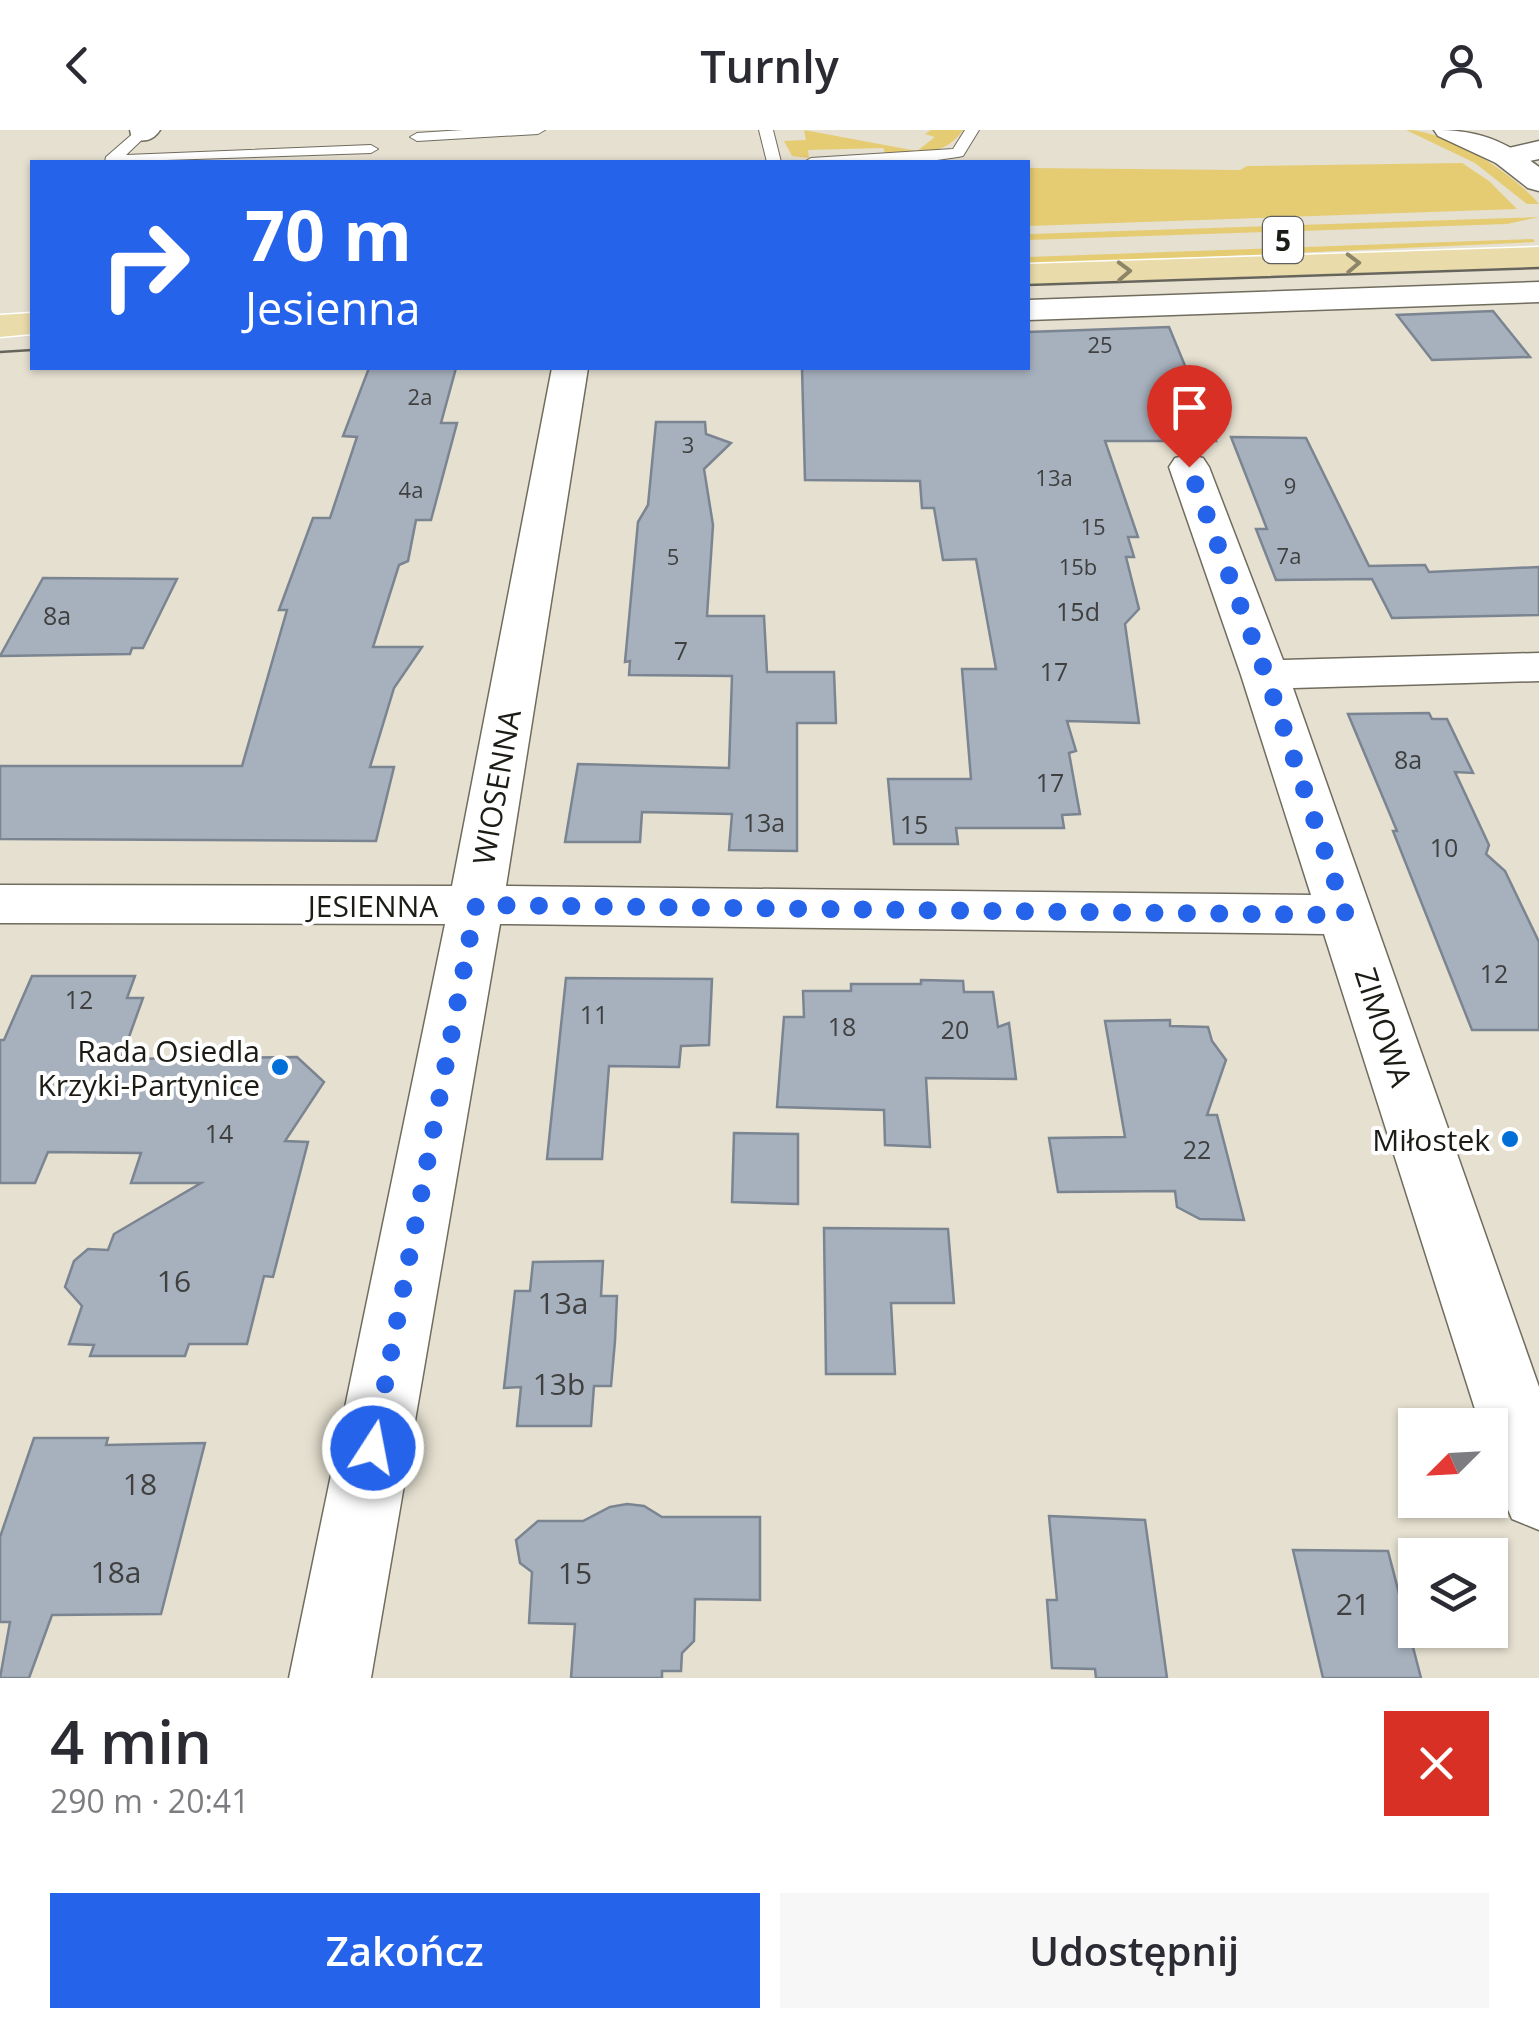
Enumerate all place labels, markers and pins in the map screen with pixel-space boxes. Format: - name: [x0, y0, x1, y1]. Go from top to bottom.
- pin: [1147, 365, 1232, 468]
- place label: Rada Osiedla Krzyki-Partynice: [37, 1030, 260, 1105]
- marker: Rada Osiedla Krzyki-Partynice: [269, 1056, 291, 1078]
- place label: Miłostek: [1372, 1119, 1490, 1160]
- marker: Miłostek: [1499, 1128, 1521, 1150]

